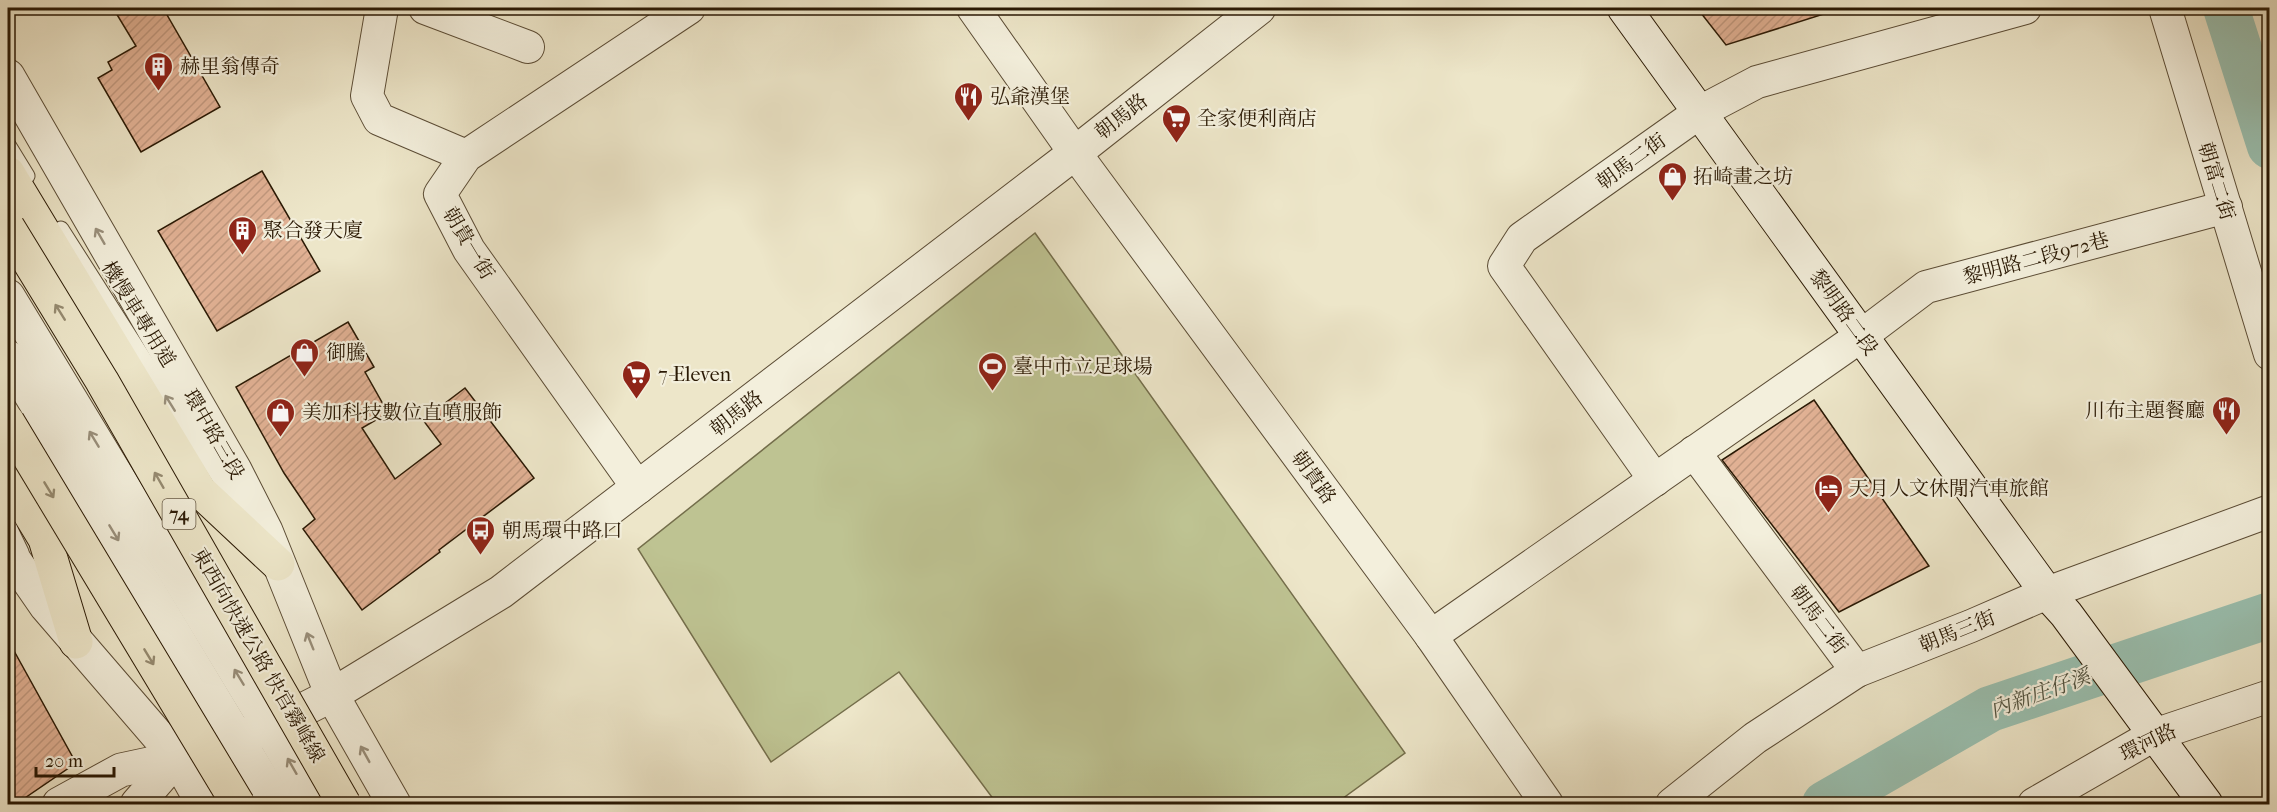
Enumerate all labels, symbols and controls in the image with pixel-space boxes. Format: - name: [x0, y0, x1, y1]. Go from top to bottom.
- building icon: 赫里翁傳奇: [143, 50, 175, 92]
- place label: 赫里翁傳奇: [180, 55, 280, 78]
- restaurant icon: 弘爺漢堡: [953, 80, 985, 122]
- place label: 弘爺漢堡: [990, 85, 1070, 108]
- street label: 朝馬路: [1091, 89, 1152, 144]
- supermarket icon: 全家便利商店: [1160, 102, 1192, 144]
- place label: 全家便利商店: [1197, 107, 1317, 130]
- street label: 朝馬二街: [1592, 129, 1670, 194]
- street label: 朝富二街: [2194, 140, 2239, 223]
- shop icon: 拓崎畫之坊: [1656, 160, 1688, 202]
- place label: 拓崎畫之坊: [1693, 165, 1793, 188]
- street label: 朝貴一街: [438, 203, 499, 283]
- building icon: 聚合發天廈: [226, 214, 258, 256]
- place label: 聚合發天廈: [263, 219, 363, 242]
- one-way arrow: [94, 228, 106, 245]
- street label: 黎明路二段972巷: [1961, 228, 2112, 289]
- street label: 機慢車專用道: [97, 257, 180, 371]
- street label: 黎明路二段: [1805, 265, 1882, 360]
- one-way arrow: [53, 304, 65, 321]
- shop icon: 御騰: [289, 336, 321, 378]
- place label: 御騰: [326, 341, 366, 364]
- sports icon: 臺中市立足球場: [976, 350, 1008, 392]
- place label: 臺中市立足球場: [1013, 355, 1153, 378]
- supermarket icon: 7-Eleven: [621, 358, 653, 400]
- place label: 7-Eleven: [658, 363, 732, 386]
- street label: 環中路三段: [179, 385, 249, 483]
- street label: 朝馬路: [706, 386, 767, 441]
- restaurant icon: 川布主題餐廳: [2210, 394, 2242, 436]
- one-way arrow: [164, 395, 176, 412]
- shop icon: 美加科技數位直噴服飾: [265, 396, 297, 438]
- place label: 川布主題餐廳: [2085, 399, 2205, 422]
- place label: 美加科技數位直噴服飾: [302, 401, 502, 424]
- one-way arrow: [88, 431, 100, 448]
- street label: 朝貴路: [1287, 446, 1341, 508]
- one-way arrow: [153, 472, 165, 489]
- hotel icon: 天月人文休閒汽車旅館: [1812, 472, 1844, 514]
- place label: 天月人文休閒汽車旅館: [1849, 477, 2049, 500]
- one-way arrow: [43, 481, 55, 498]
- road number: 74: [162, 499, 195, 529]
- bus stop icon: 朝馬環中路口: [465, 514, 497, 556]
- place label: 朝馬環中路口: [502, 519, 622, 542]
- one-way arrow: [108, 524, 120, 541]
- street label: 東西向快速公路 快官霧峰線: [188, 544, 330, 767]
- street label: 朝馬二街: [1785, 580, 1852, 658]
- street label: 朝馬三街: [1916, 606, 1999, 657]
- one-way arrow: [304, 633, 315, 651]
- one-way arrow: [144, 648, 156, 665]
- water label: 內新庄仔溪: [1987, 663, 2095, 722]
- one-way arrow: [233, 669, 245, 686]
- street label: 環河路: [2116, 719, 2180, 766]
- scale bar: [36, 740, 114, 778]
- one-way arrow: [359, 745, 370, 763]
- text: 20 m: [45, 751, 83, 772]
- one-way arrow: [286, 758, 298, 775]

